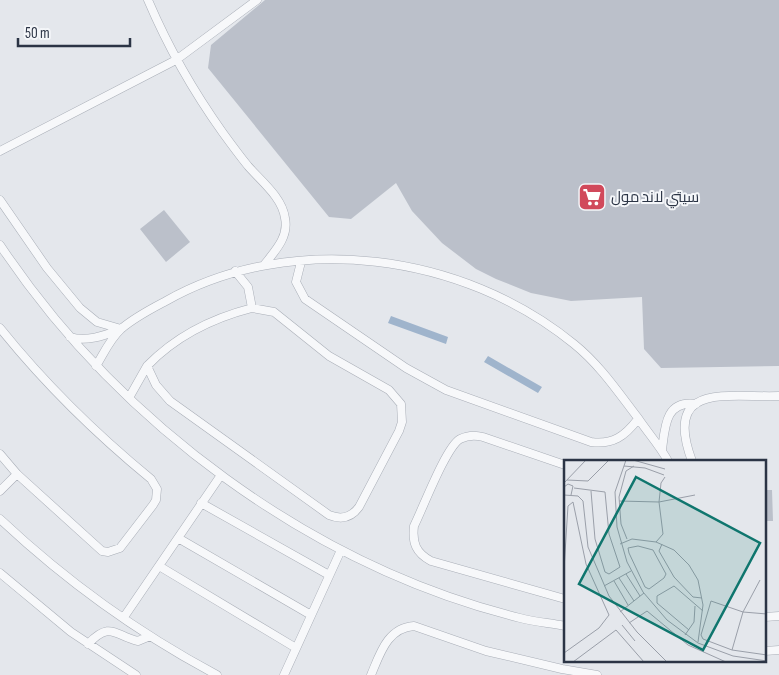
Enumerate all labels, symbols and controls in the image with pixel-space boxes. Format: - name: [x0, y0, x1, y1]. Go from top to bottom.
- scale bar: [18, 15, 130, 47]
- text: 50 m: [25, 24, 50, 43]
- supermarket icon: سيتي لاند مول: [577, 182, 607, 212]
- place label: سيتي لاند مول: [611, 188, 699, 209]
- inset map: [564, 460, 766, 662]

